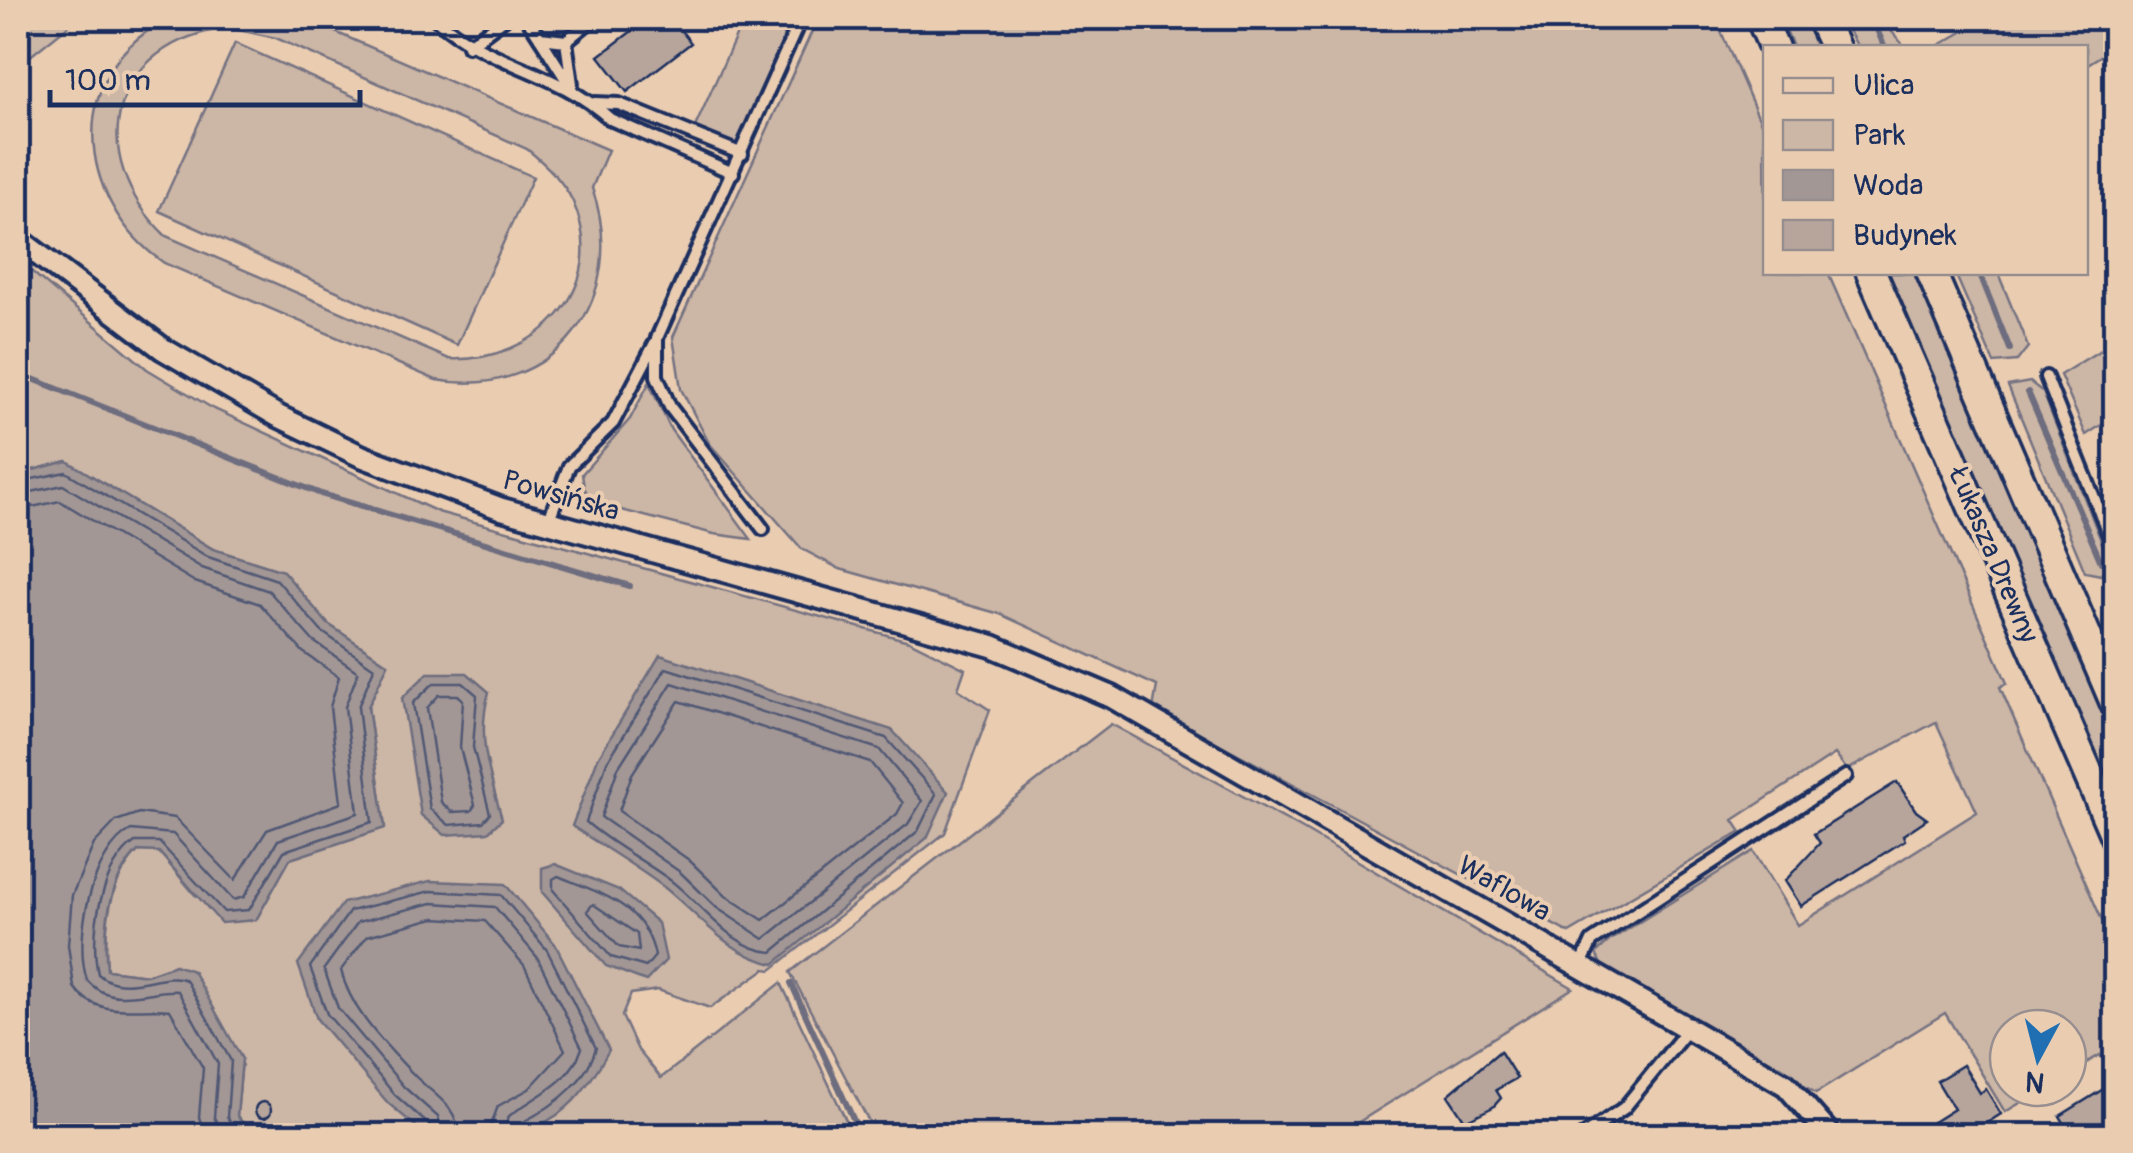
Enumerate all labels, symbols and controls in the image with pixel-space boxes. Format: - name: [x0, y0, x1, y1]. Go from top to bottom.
- scale bar: [50, 45, 360, 107]
- legend: [1763, 45, 2088, 275]
- text: 100 m: [65, 62, 151, 99]
- text: Ulica: [1853, 67, 1915, 104]
- text: Park: [1853, 117, 1906, 154]
- text: Woda: [1853, 167, 1923, 204]
- text: Budynek: [1853, 217, 1957, 254]
- street label: Łukasza Drewny: [1939, 460, 2046, 648]
- street label: Powsińska: [499, 463, 623, 529]
- street label: Waflowa: [1451, 848, 1557, 930]
- north arrow: [1988, 1008, 2088, 1108]
- text: N: [2024, 1063, 2047, 1100]

